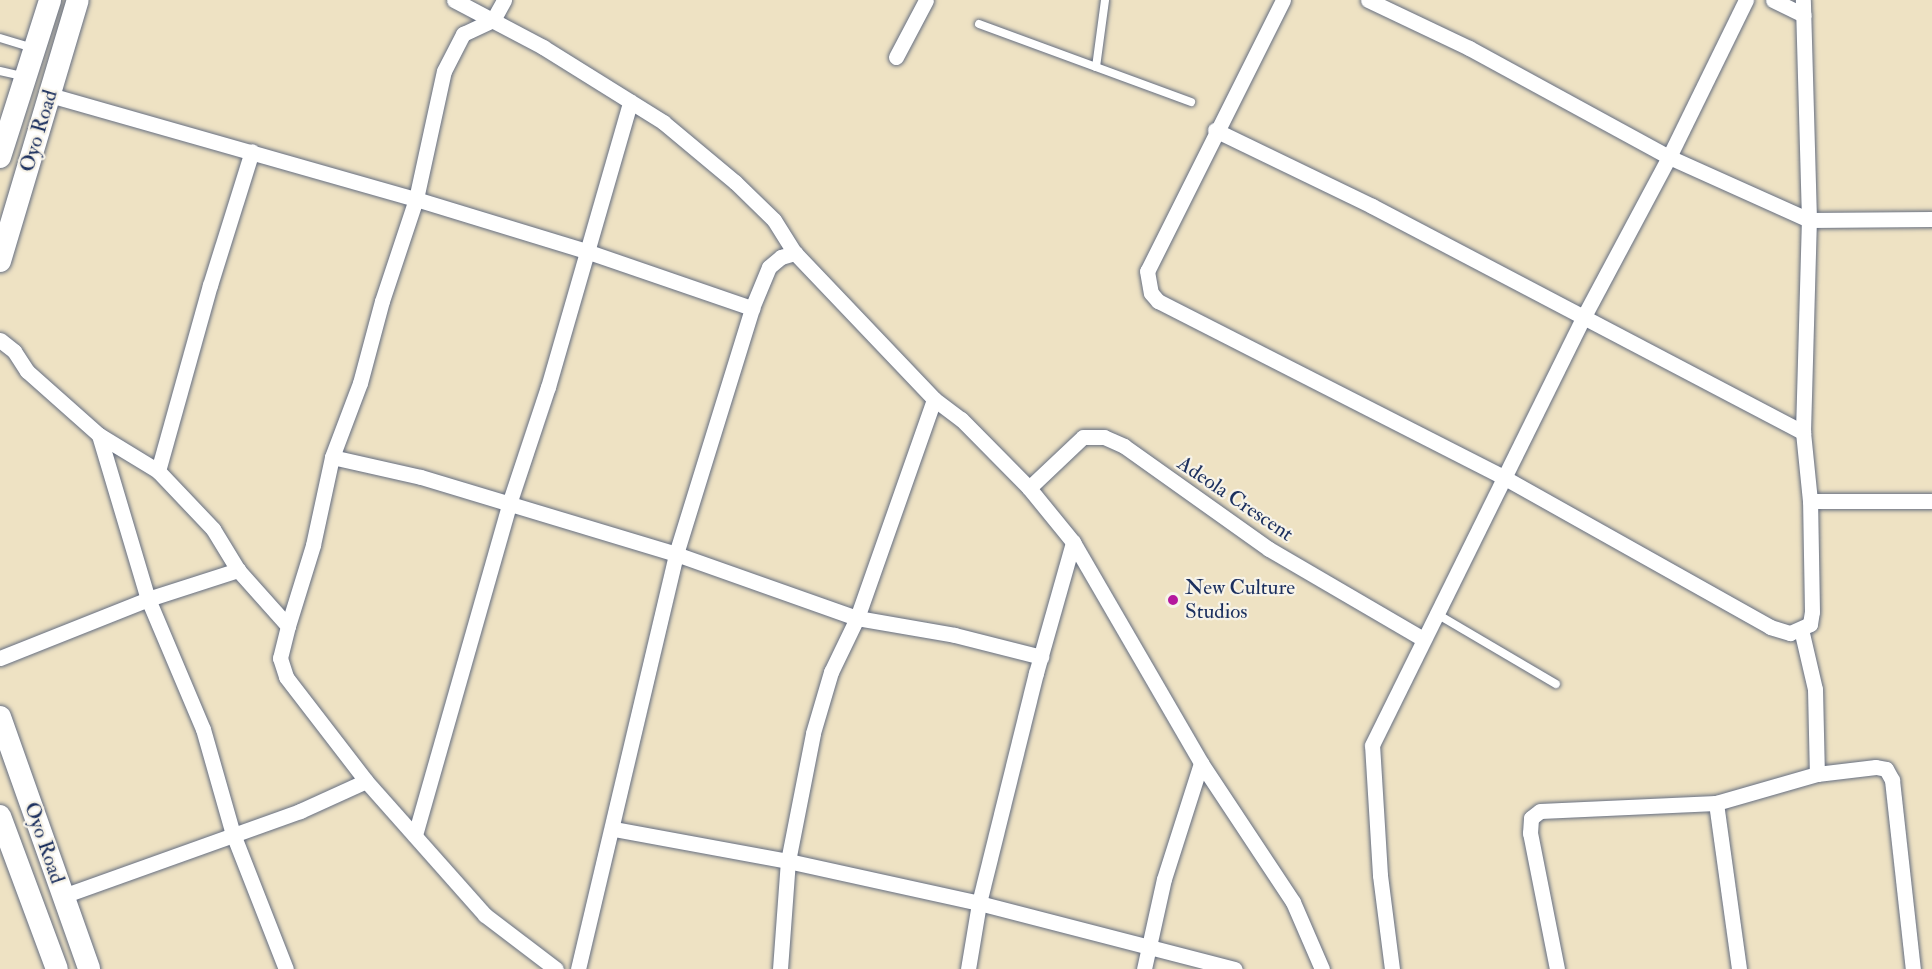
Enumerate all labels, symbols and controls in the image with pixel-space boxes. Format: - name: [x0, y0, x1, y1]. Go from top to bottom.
- street label: Oyo Road: [15, 87, 63, 175]
- street label: Adeola Crescent: [1172, 451, 1298, 547]
- place label: New Culture Studios: [1185, 575, 1295, 625]
- marker: New Culture Studios: [1166, 593, 1180, 607]
- street label: Oyo Road: [18, 799, 70, 887]

